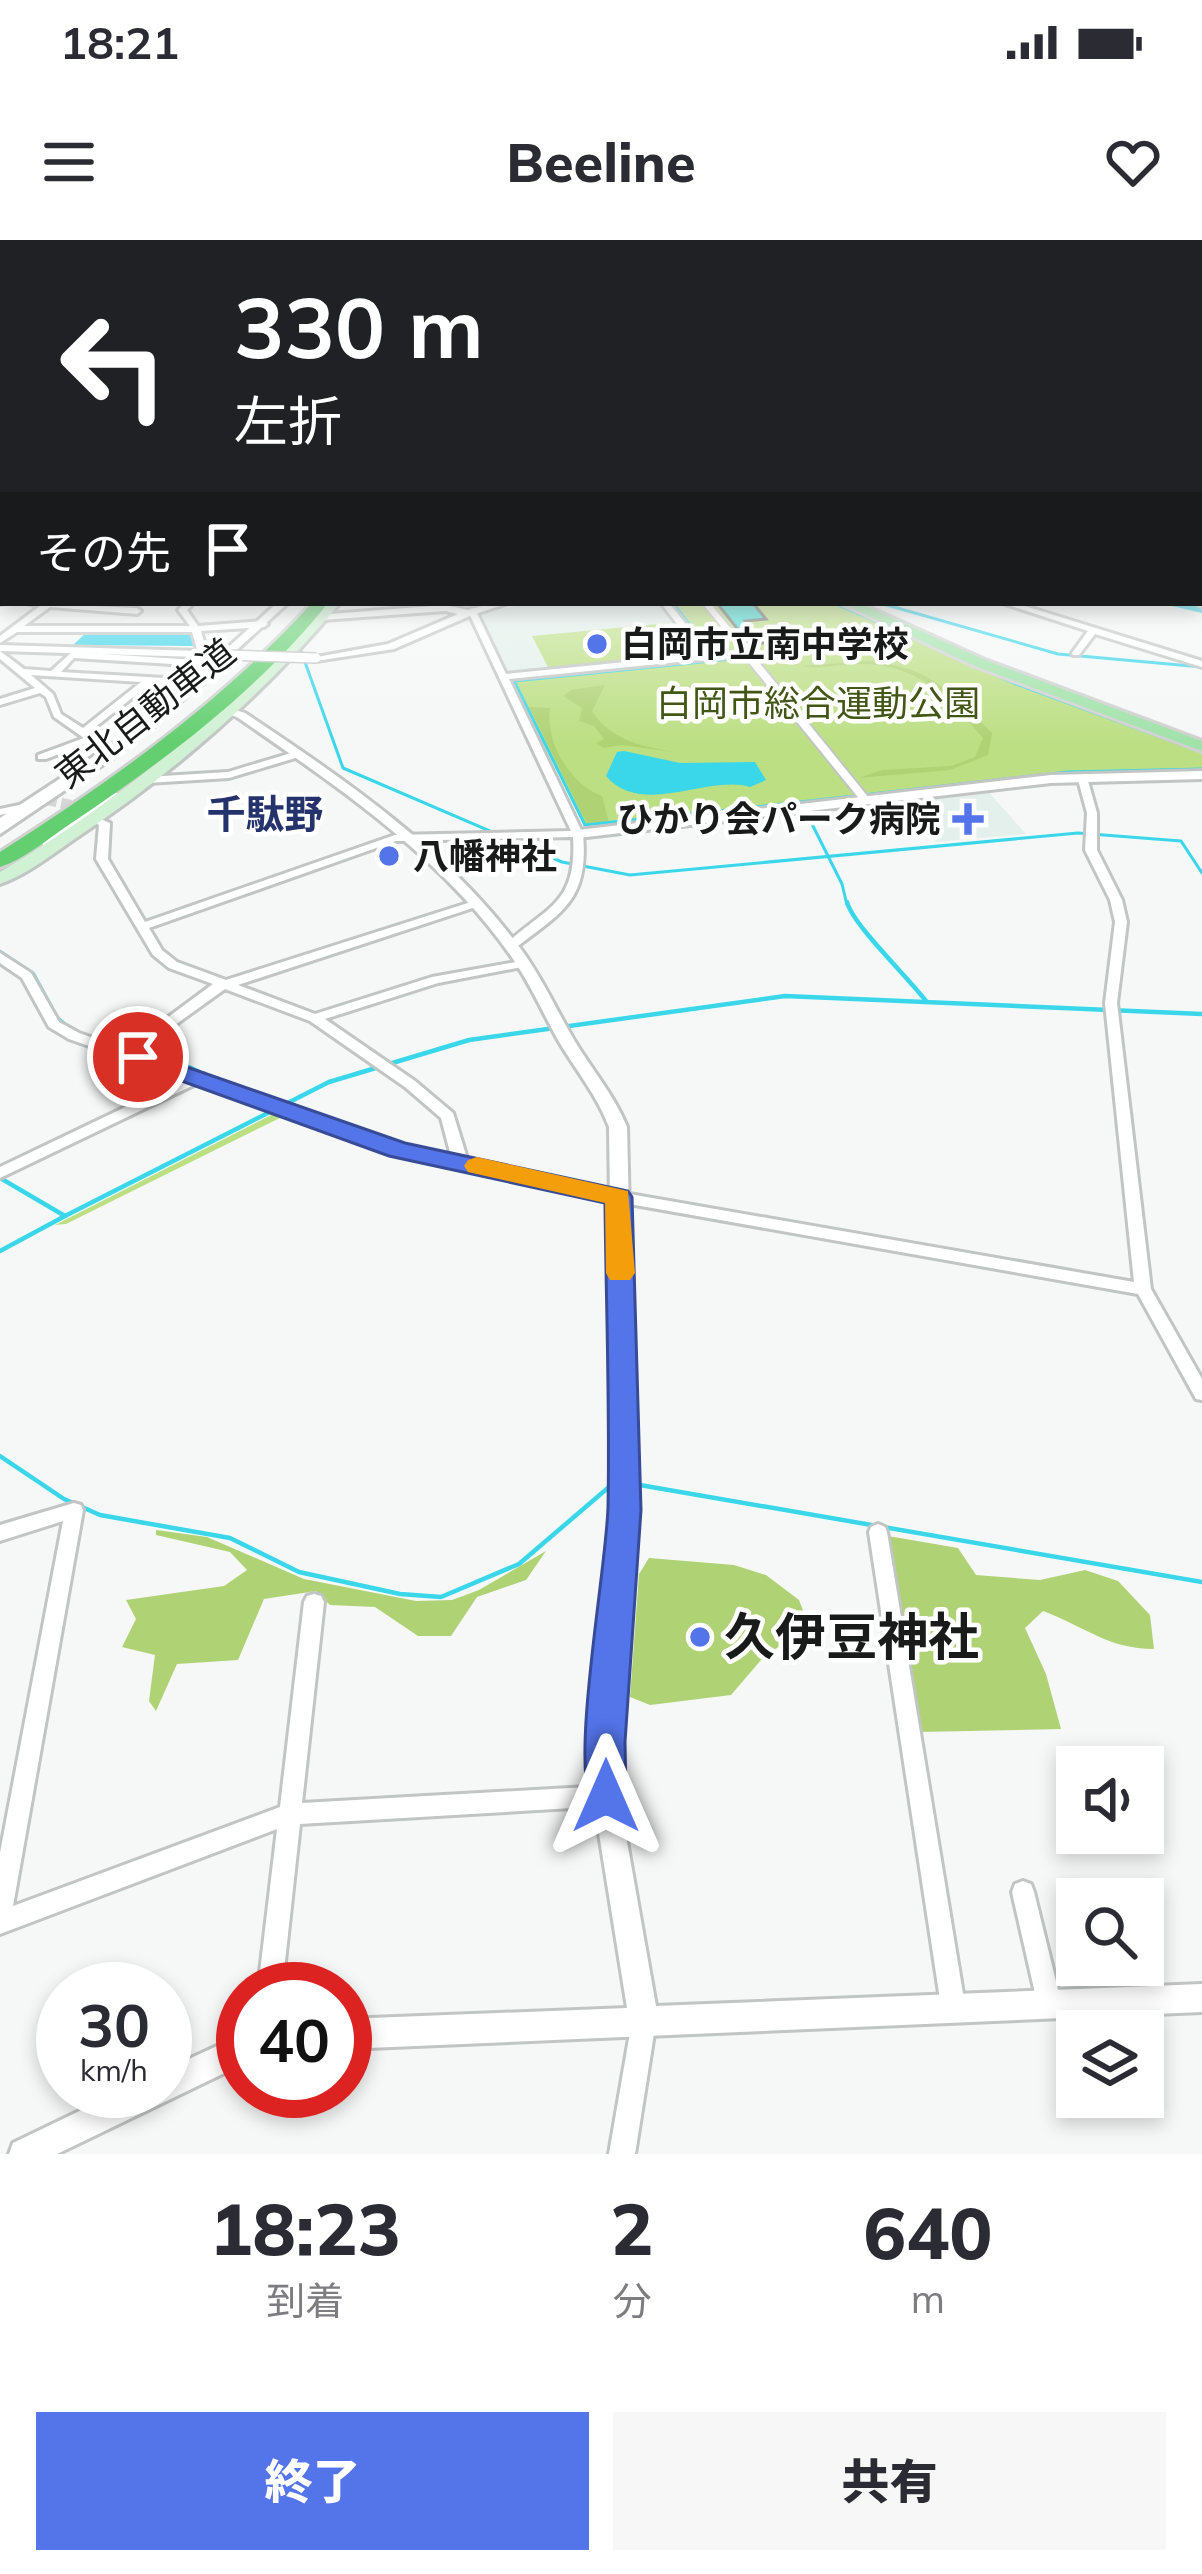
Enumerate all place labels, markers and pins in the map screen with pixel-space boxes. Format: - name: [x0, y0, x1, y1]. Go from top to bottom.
- place label: 白岡市立南中学校: [621, 621, 909, 666]
- marker: 白岡市立南中学校: [584, 631, 610, 657]
- place label: ひかり会パーク病院: [617, 796, 941, 841]
- marker: ひかり会パーク病院: [952, 803, 984, 835]
- place label: 八幡神社: [413, 833, 557, 878]
- marker: 八幡神社: [376, 843, 402, 869]
- pin: [87, 1006, 189, 1108]
- place label: 久伊豆神社: [724, 1604, 979, 1668]
- marker: 久伊豆神社: [687, 1624, 713, 1650]

